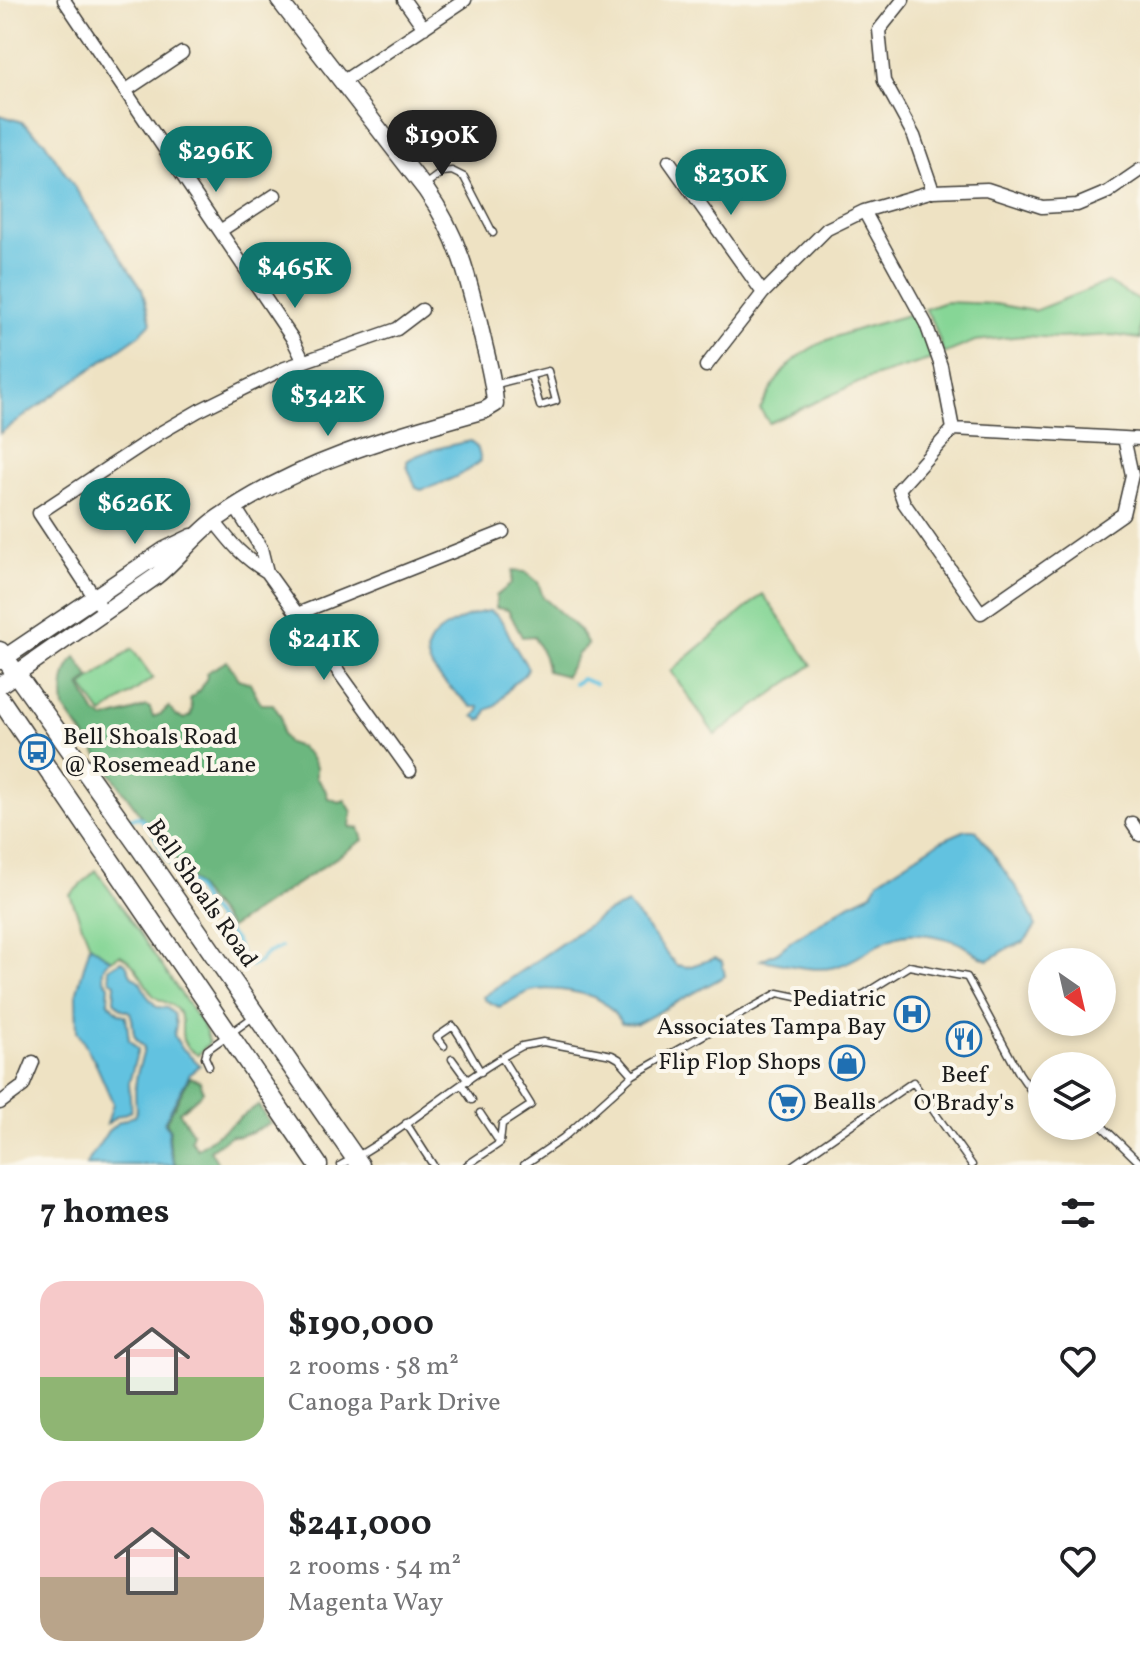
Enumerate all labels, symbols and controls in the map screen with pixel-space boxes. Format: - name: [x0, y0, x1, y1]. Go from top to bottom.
- pin: $190K: [386, 110, 498, 178]
- text: $190K: [405, 118, 479, 154]
- pin: $296K: [160, 126, 272, 194]
- text: $296K: [178, 134, 254, 170]
- pin: $230K: [675, 149, 787, 217]
- text: $230K: [693, 157, 769, 193]
- pin: $465K: [239, 242, 351, 310]
- text: $465K: [257, 250, 333, 286]
- pin: $342K: [272, 370, 384, 438]
- text: $342K: [290, 378, 366, 414]
- pin: $626K: [79, 478, 191, 546]
- text: $626K: [97, 486, 173, 522]
- pin: $241K: [268, 614, 380, 682]
- text: $241K: [288, 622, 360, 658]
- place label: Bell Shoals Road @ Rosemead Lane: [63, 721, 256, 783]
- bus stop icon: Bell Shoals Road @ Rosemead Lane: [18, 733, 56, 771]
- street label: Bell Shoals Road: [137, 813, 265, 975]
- north arrow: [1028, 948, 1116, 1036]
- map controls: [1028, 948, 1116, 1140]
- place label: Pediatric Associates Tampa Bay: [657, 983, 886, 1045]
- hospital icon: Pediatric Associates Tampa Bay: [893, 995, 931, 1033]
- restaurant icon: Beef O'Brady's: [945, 1020, 983, 1058]
- shop icon: Flip Flop Shops: [828, 1044, 866, 1082]
- place label: Flip Flop Shops: [658, 1046, 821, 1080]
- button: layers: [1028, 1052, 1116, 1140]
- place label: Beef O'Brady's: [914, 1059, 1014, 1121]
- supermarket icon: Bealls: [768, 1084, 806, 1122]
- place label: Bealls: [813, 1086, 876, 1120]
- text: 7 homes: [40, 1190, 169, 1237]
- icon: filters: [1056, 1191, 1100, 1235]
- text: $190,000: [288, 1302, 434, 1349]
- icon: home: [104, 1313, 200, 1409]
- icon: heart: [1056, 1339, 1100, 1383]
- text: 2 rooms · 58 m²: [288, 1349, 459, 1385]
- text: Canoga Park Drive: [288, 1385, 501, 1421]
- text: $241,000: [288, 1502, 432, 1549]
- icon: home: [104, 1513, 200, 1609]
- icon: heart: [1056, 1539, 1100, 1583]
- text: 2 rooms · 54 m²: [288, 1549, 461, 1585]
- text: Magenta Way: [288, 1585, 443, 1621]

